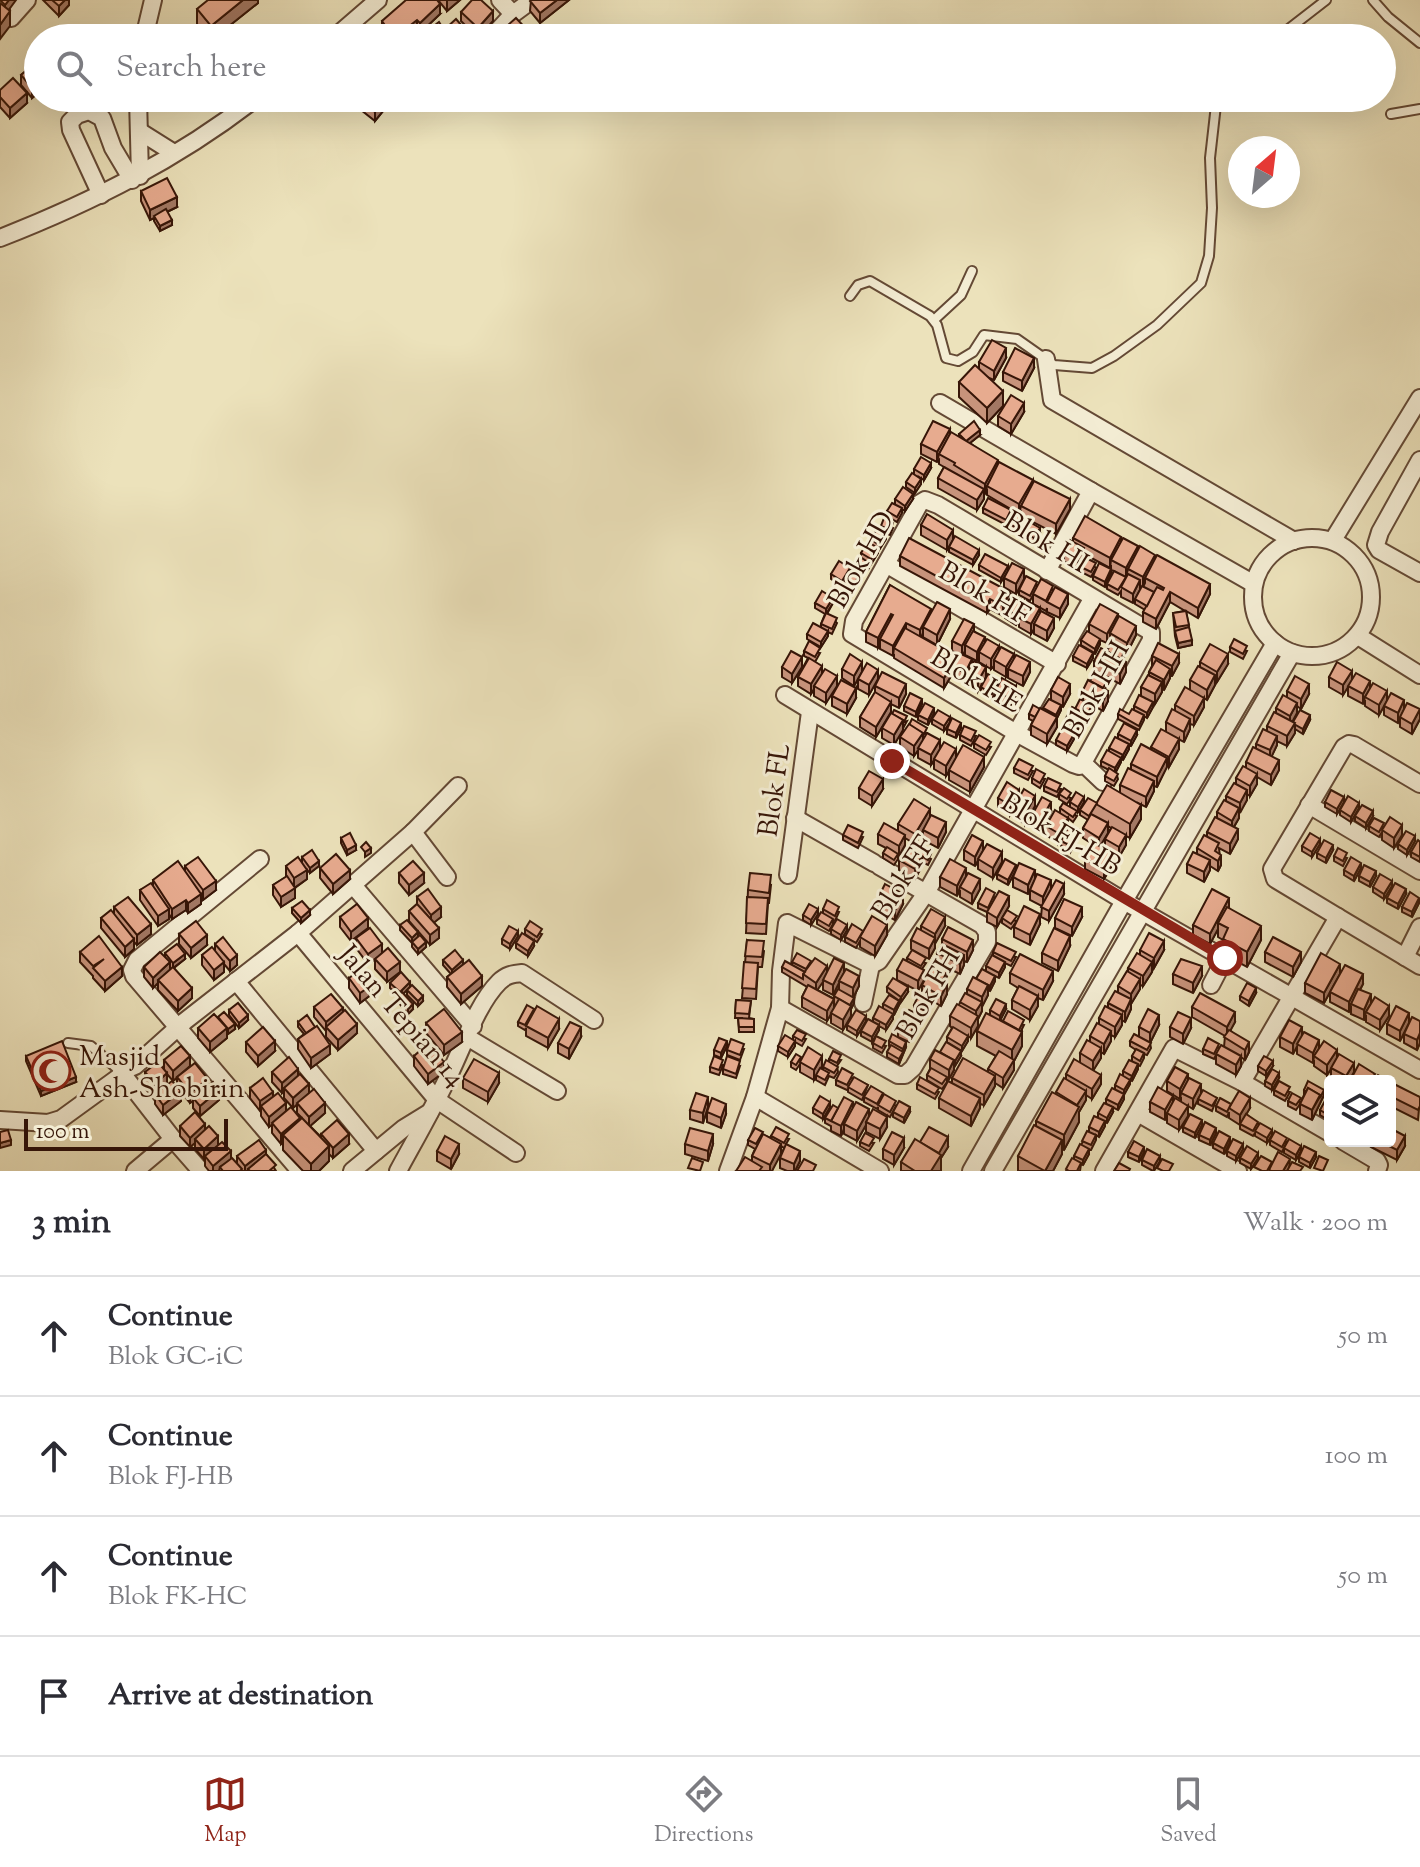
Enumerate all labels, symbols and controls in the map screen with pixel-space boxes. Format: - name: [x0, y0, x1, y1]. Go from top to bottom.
- search box: [24, 24, 1396, 112]
- icon: search: [52, 46, 96, 90]
- text: Search here: [116, 47, 266, 90]
- north arrow: [1228, 136, 1300, 208]
- street label: Blok HI: [995, 503, 1096, 585]
- street label: Blok HD: [819, 505, 906, 616]
- street label: Blok HF: [931, 553, 1036, 637]
- street label: Blok HH: [1055, 635, 1141, 746]
- street label: Blok HE: [922, 639, 1029, 725]
- street label: Blok FL: [750, 741, 802, 840]
- route end: [874, 743, 910, 779]
- street label: Blok FJ-HB: [993, 784, 1128, 887]
- street label: Blok FF: [863, 829, 946, 928]
- street label: Jalan Tepian 14: [326, 936, 474, 1097]
- route start: [1207, 940, 1243, 976]
- street label: Blok FH: [888, 942, 972, 1047]
- place label: Masjid Ash-Shobirin: [79, 1038, 244, 1110]
- mosque icon: Masjid Ash-Shobirin: [30, 1050, 72, 1092]
- map controls: [1324, 1075, 1396, 1147]
- button: layers: [1324, 1075, 1396, 1147]
- scale bar: [24, 1115, 228, 1151]
- text: 100 m: [36, 1117, 89, 1149]
- text: 3 min: [32, 1199, 111, 1248]
- text: Walk · 200 m: [1243, 1205, 1388, 1242]
- text: Continue: [108, 1296, 233, 1339]
- icon: ahead: [32, 1314, 76, 1358]
- text: 50 m: [1338, 1318, 1388, 1355]
- text: Blok GC-iC: [108, 1339, 244, 1376]
- text: Continue: [108, 1416, 233, 1459]
- icon: ahead: [32, 1434, 76, 1478]
- text: 100 m: [1325, 1438, 1388, 1475]
- text: Blok FJ-HB: [108, 1459, 233, 1496]
- text: Continue: [108, 1536, 233, 1579]
- icon: ahead: [32, 1554, 76, 1598]
- text: 50 m: [1338, 1558, 1388, 1595]
- text: Blok FK-HC: [108, 1579, 248, 1616]
- icon: arrive: [32, 1674, 76, 1718]
- text: Arrive at destination: [108, 1675, 373, 1718]
- tab: Map: [203, 1772, 247, 1852]
- tab: Directions: [654, 1772, 753, 1852]
- tab: Saved: [1160, 1772, 1217, 1852]

